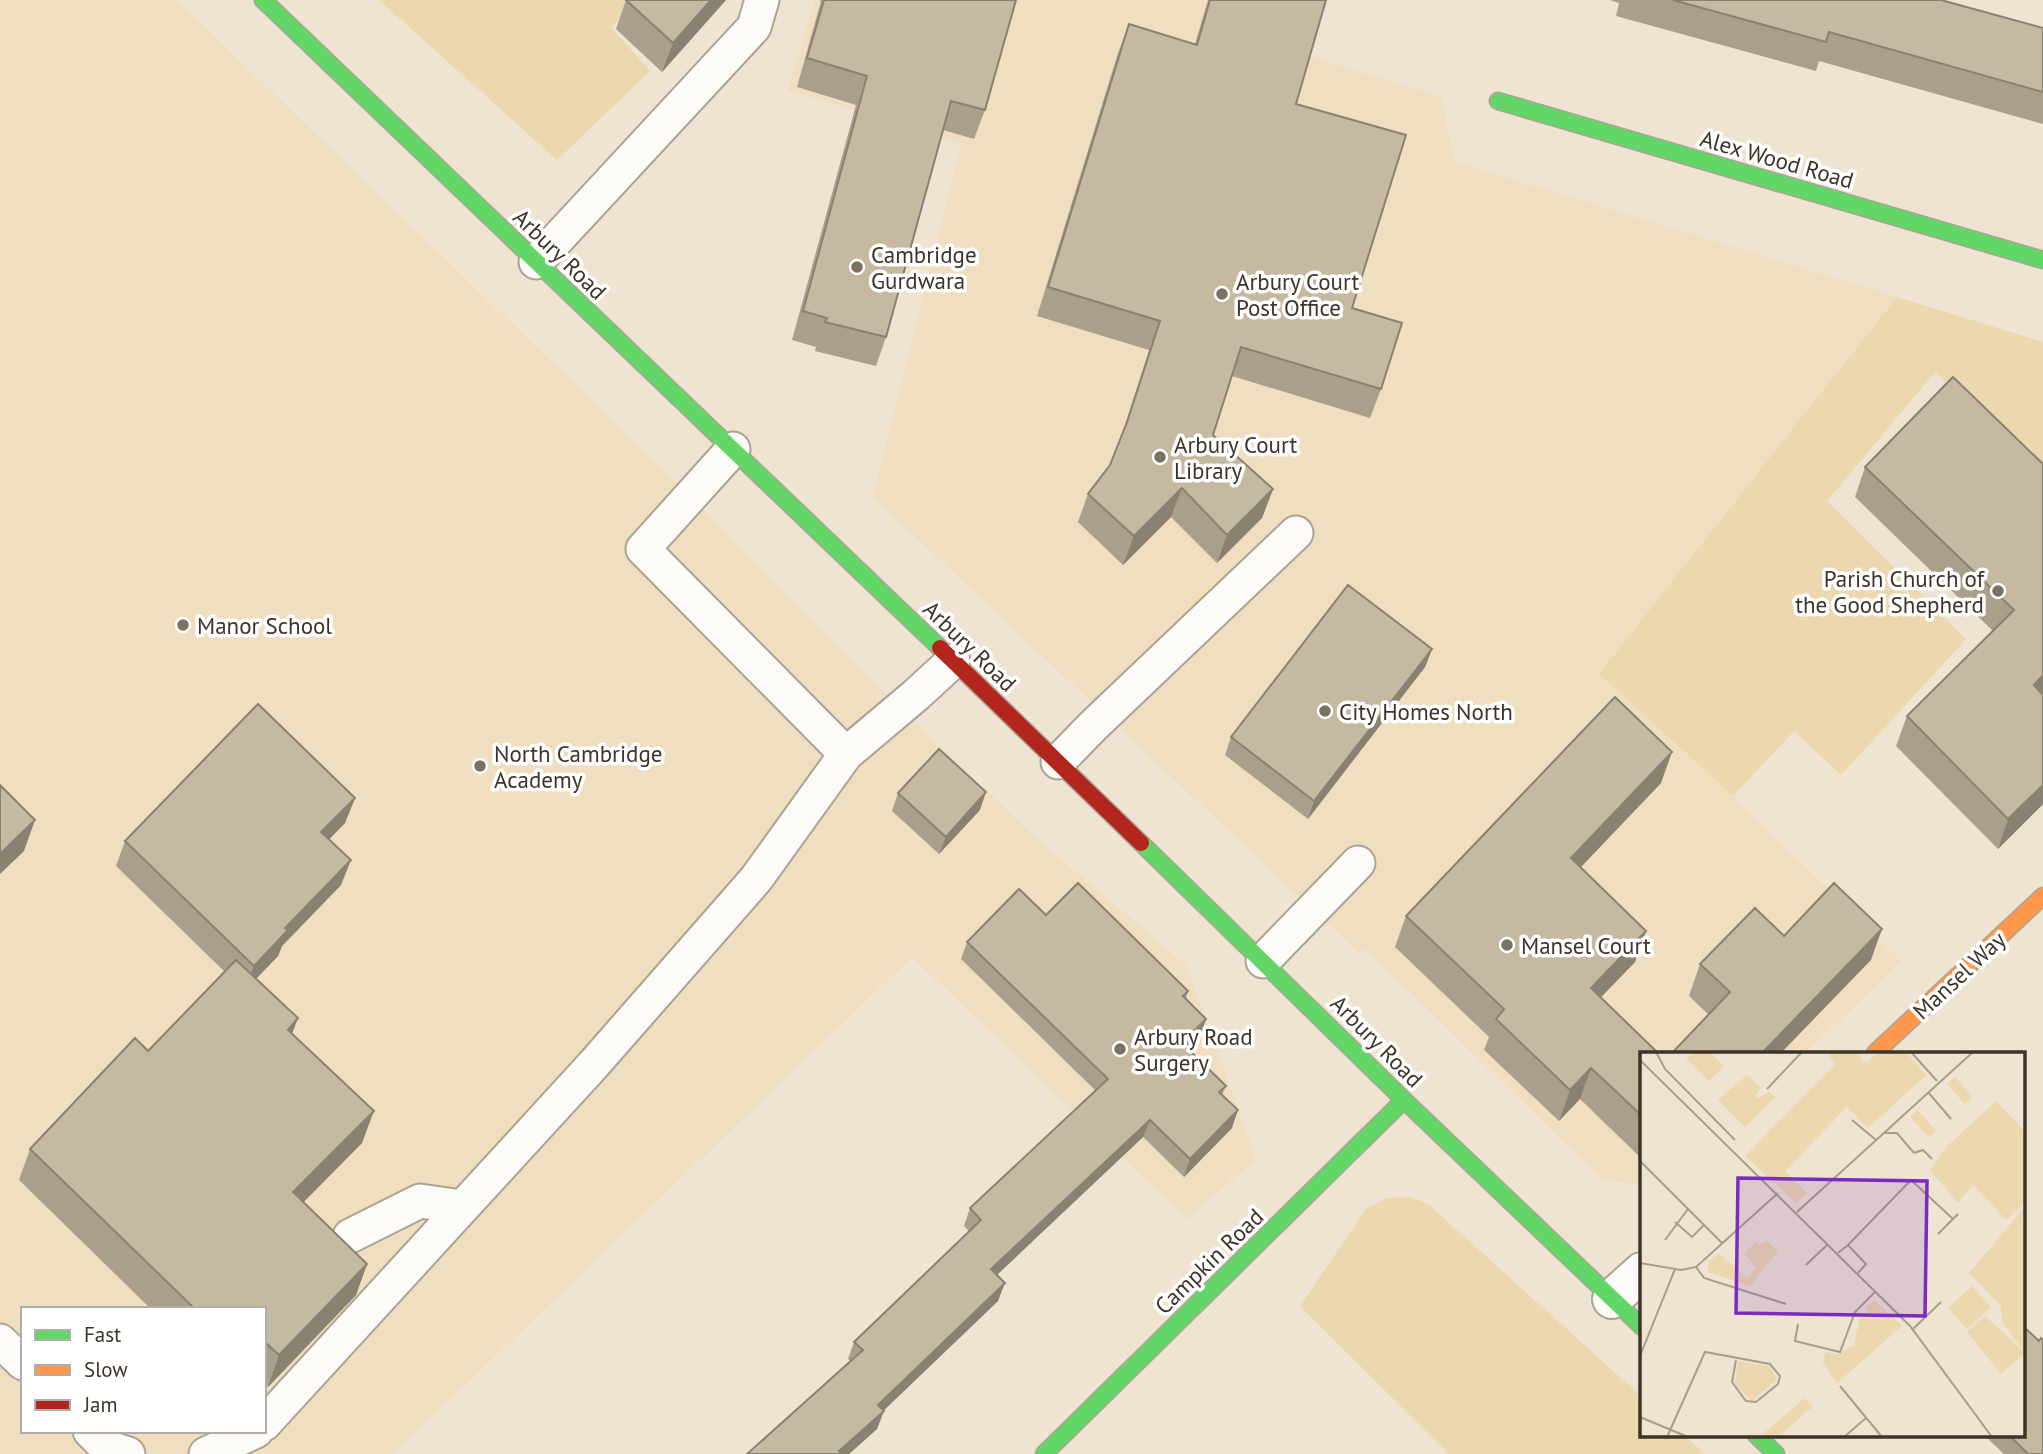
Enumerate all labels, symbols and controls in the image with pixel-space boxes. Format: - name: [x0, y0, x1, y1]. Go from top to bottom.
- street label: Alex Wood Road: [1697, 123, 1857, 195]
- street label: Arbury Road: [507, 202, 613, 306]
- place label: Cambridge Gurdwara: [871, 240, 977, 295]
- marker: Cambridge Gurdwara: [849, 259, 865, 275]
- place label: Arbury Court Post Office: [1236, 267, 1360, 322]
- marker: Arbury Court Post Office: [1214, 286, 1230, 302]
- place label: Arbury Court Library: [1174, 430, 1298, 485]
- marker: Arbury Court Library: [1152, 449, 1168, 465]
- place label: Parish Church of the Good Shepherd: [1795, 564, 1986, 619]
- marker: Parish Church of the Good Shepherd: [1990, 583, 2006, 599]
- street label: Arbury Road: [917, 594, 1023, 698]
- place label: Manor School: [197, 611, 332, 640]
- marker: Manor School: [175, 617, 191, 633]
- place label: City Homes North: [1339, 697, 1513, 726]
- marker: City Homes North: [1317, 703, 1333, 719]
- place label: North Cambridge Academy: [494, 739, 662, 794]
- marker: North Cambridge Academy: [472, 758, 488, 774]
- street label: Mansel Way: [1907, 925, 2012, 1025]
- place label: Mansel Court: [1521, 931, 1651, 960]
- marker: Mansel Court: [1499, 937, 1515, 953]
- street label: Arbury Road: [1325, 989, 1429, 1093]
- place label: Arbury Road Surgery: [1134, 1022, 1253, 1077]
- marker: Arbury Road Surgery: [1112, 1041, 1128, 1057]
- inset map: [1640, 1052, 2025, 1436]
- street label: Campkin Road: [1149, 1202, 1269, 1320]
- legend: [21, 1307, 266, 1433]
- text: Fast: [84, 1321, 121, 1348]
- text: Slow: [84, 1356, 128, 1383]
- text: Jam: [83, 1391, 118, 1418]

